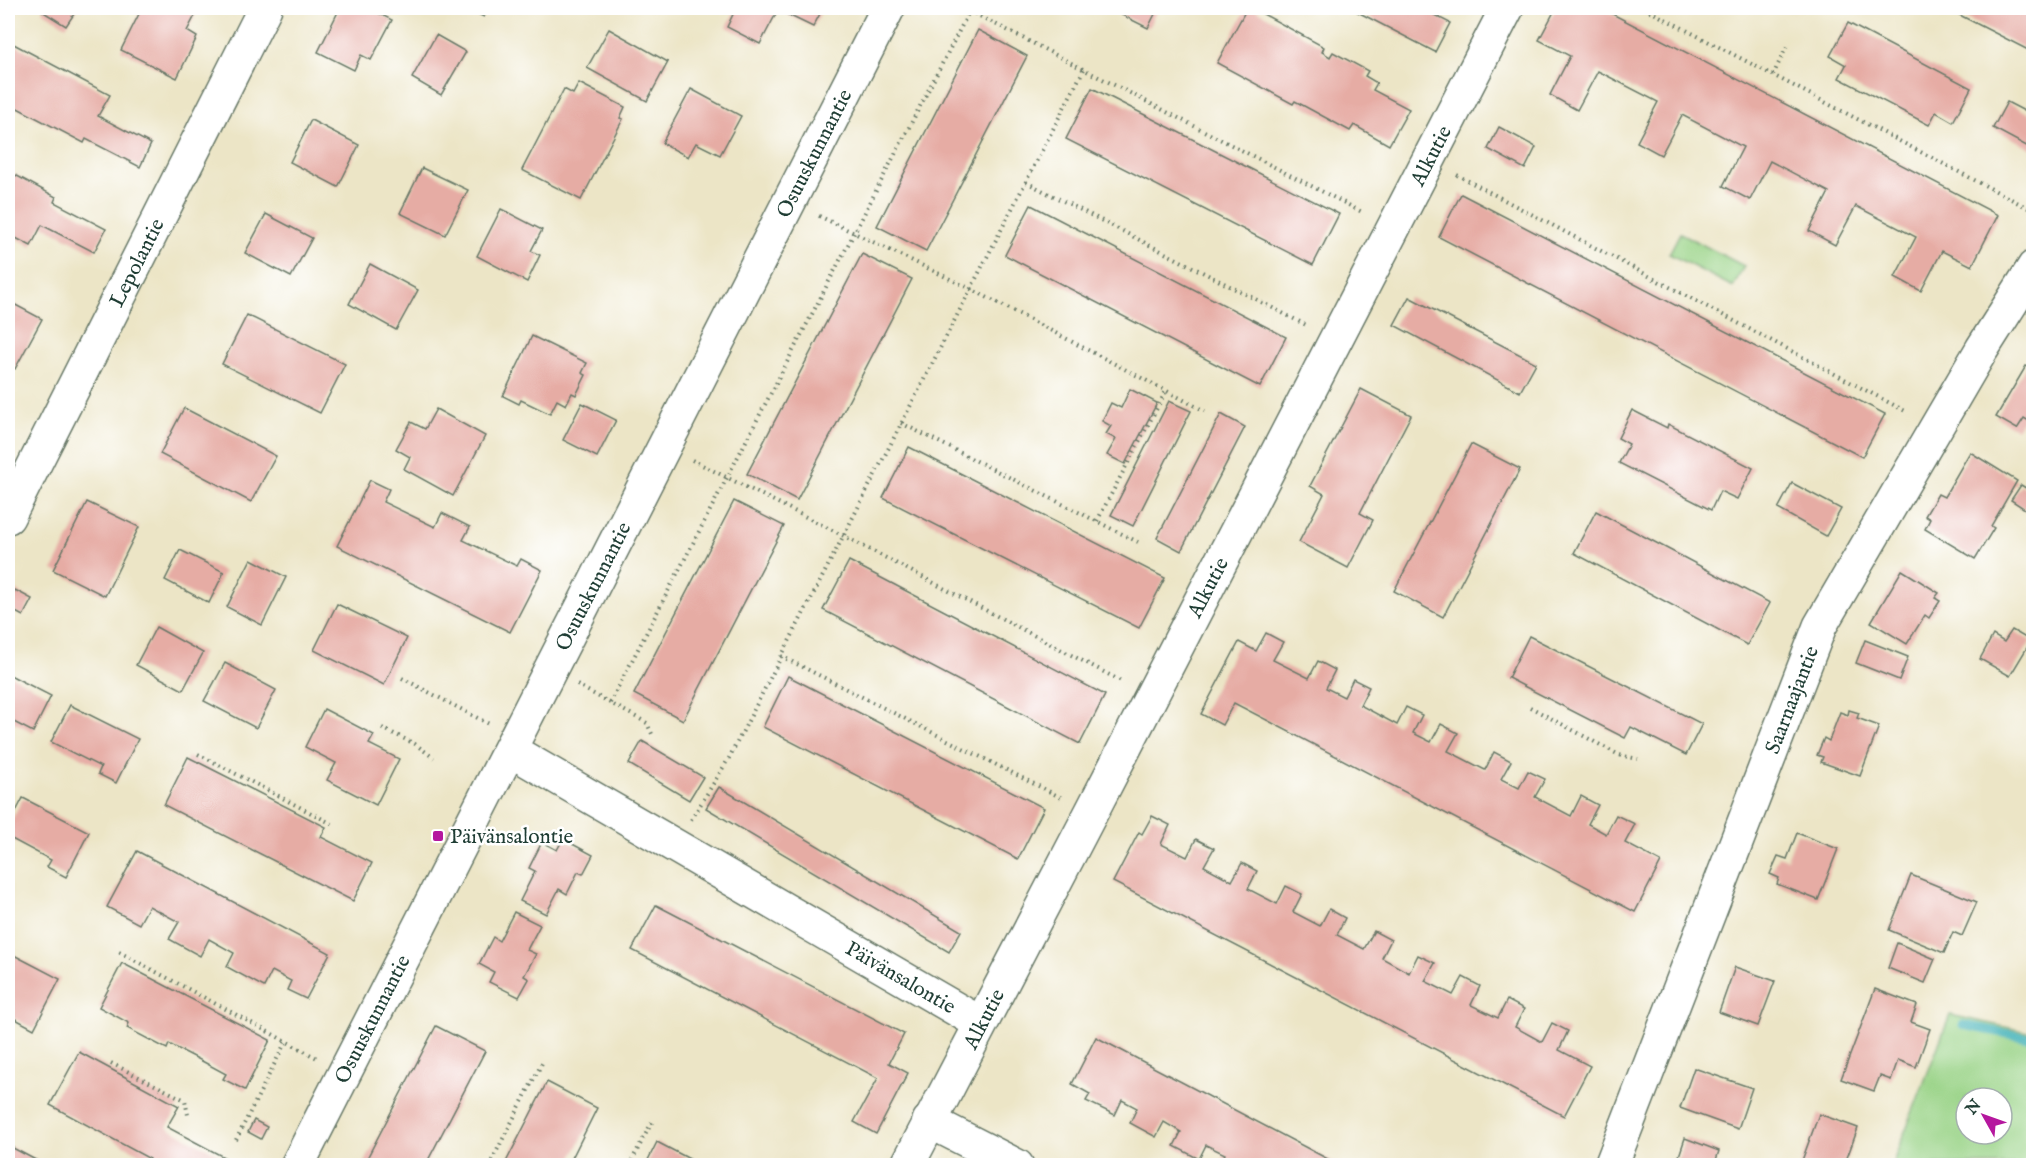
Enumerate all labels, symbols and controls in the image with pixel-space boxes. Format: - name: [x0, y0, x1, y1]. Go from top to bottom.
- street label: Osuuskunnantie: [771, 85, 859, 223]
- street label: Alkutie: [1405, 121, 1459, 192]
- street label: Lepolantie: [104, 214, 172, 312]
- street label: Osuuskunnantie: [550, 518, 639, 656]
- street label: Alkutie: [1182, 553, 1236, 624]
- street label: Saarnaajantie: [1760, 642, 1826, 758]
- place label: Päivänsalontie: [450, 824, 573, 851]
- marker: Päivänsalontie: [431, 829, 445, 843]
- street label: Päivänsalontie: [840, 936, 960, 1021]
- street label: Osuuskunnantie: [329, 950, 418, 1089]
- street label: Alkutie: [958, 984, 1012, 1055]
- north arrow: [1954, 1086, 2014, 1146]
- text: N: [1961, 1096, 1986, 1120]

